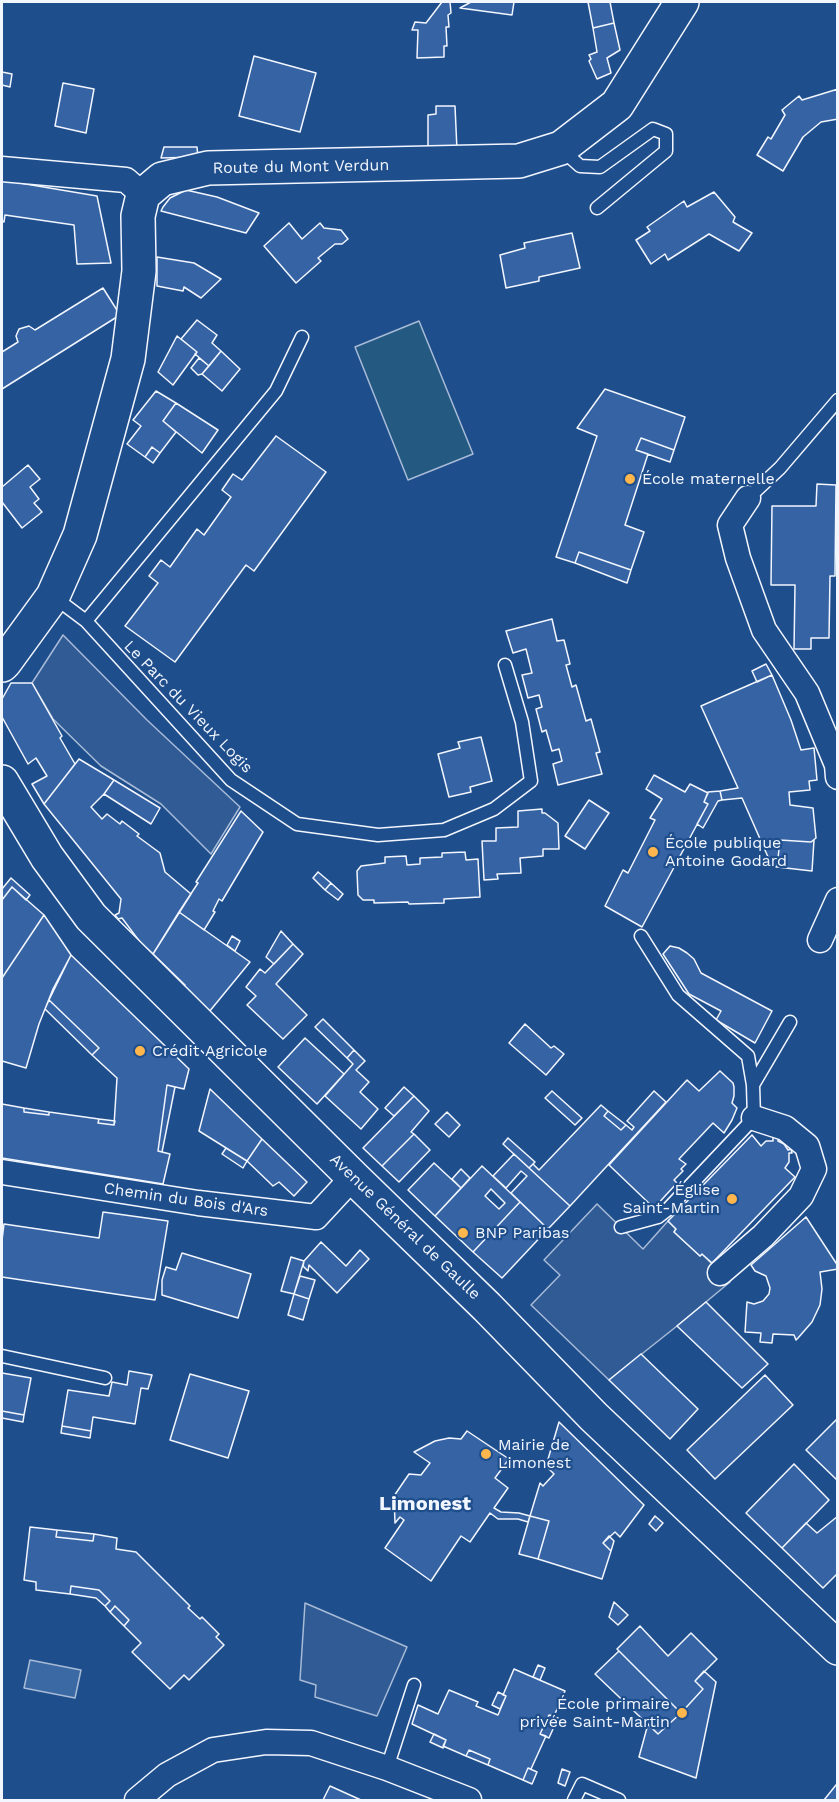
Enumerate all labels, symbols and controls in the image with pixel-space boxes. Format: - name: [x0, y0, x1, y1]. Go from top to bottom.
- street label: Route du Mont Verdun: [213, 156, 389, 178]
- place label: École maternelle: [642, 469, 775, 489]
- marker: École maternelle: [623, 472, 637, 486]
- street label: Le Parc du Vieux Logis: [120, 637, 256, 777]
- place label: École publique Antoine Godard: [665, 833, 787, 871]
- marker: École publique Antoine Godard: [646, 845, 660, 859]
- place label: Crédit Agricole: [152, 1041, 267, 1061]
- marker: Crédit Agricole: [133, 1044, 147, 1058]
- street label: Avenue Général de Gaulle: [326, 1150, 484, 1304]
- street label: Chemin du Bois d'Ars: [103, 1179, 269, 1221]
- place label: Église Saint-Martin: [623, 1180, 720, 1218]
- marker: Église Saint-Martin: [725, 1192, 739, 1206]
- place label: BNP Paribas: [475, 1223, 570, 1243]
- marker: BNP Paribas: [456, 1226, 470, 1240]
- place label: Mairie de Limonest: [498, 1435, 571, 1473]
- marker: Mairie de Limonest: [479, 1447, 493, 1461]
- district label: Limonest: [379, 1492, 471, 1516]
- place label: École primaire privée Saint-Martin: [520, 1694, 670, 1732]
- marker: École primaire privée Saint-Martin: [675, 1706, 689, 1720]

